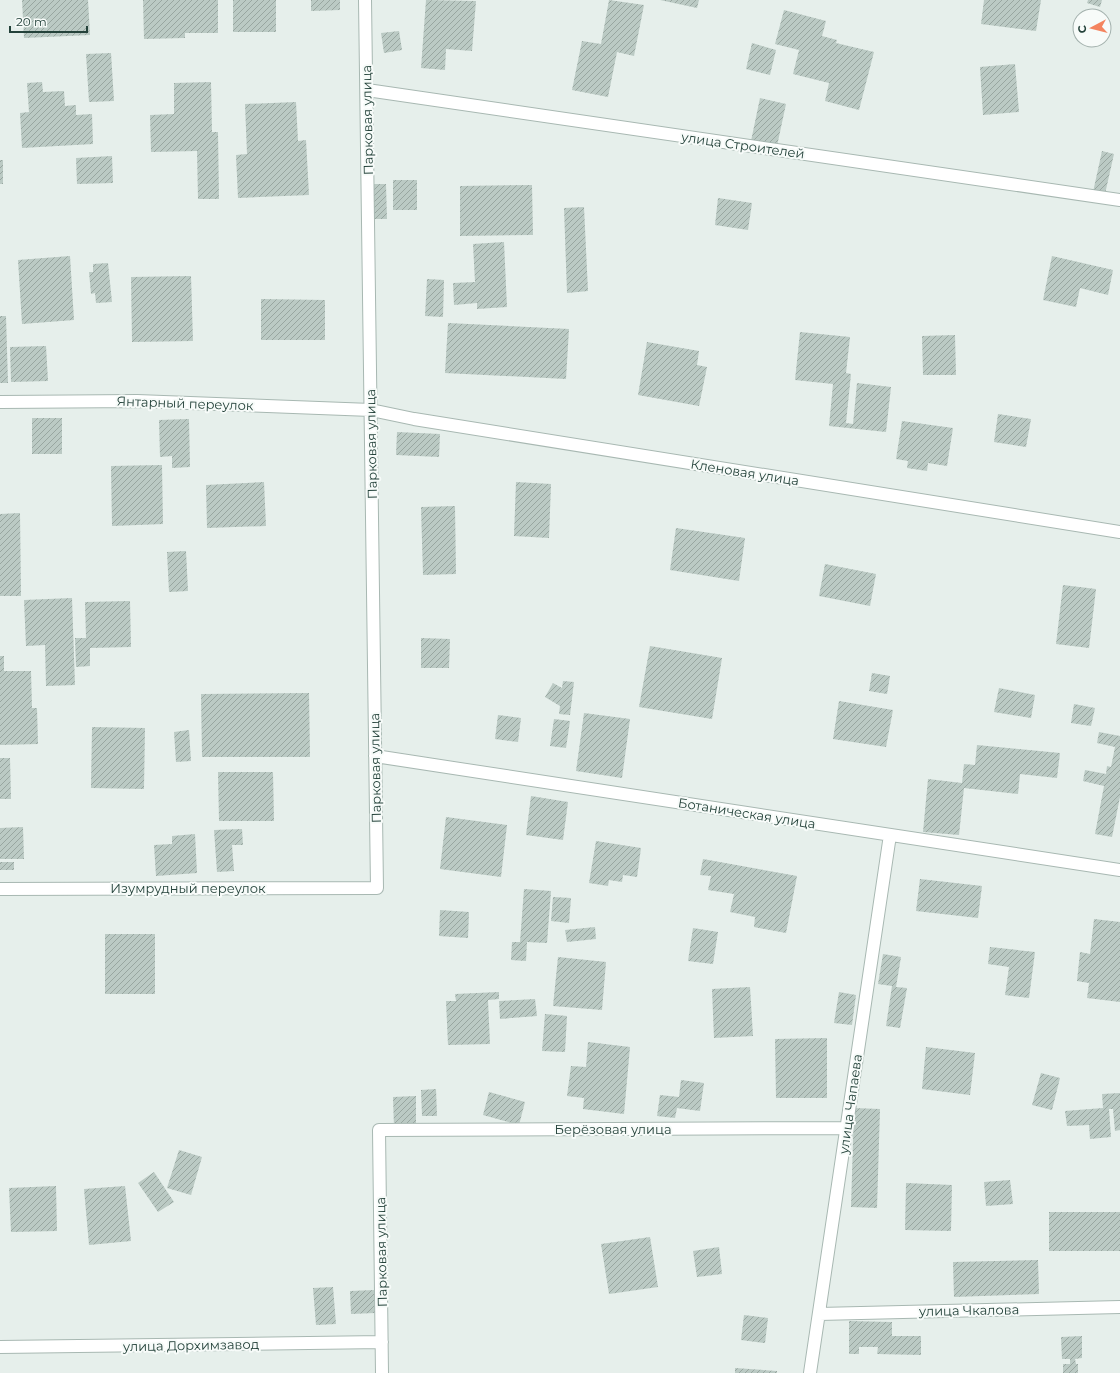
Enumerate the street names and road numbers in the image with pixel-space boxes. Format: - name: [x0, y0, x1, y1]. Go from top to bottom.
- street label: Парковая улица: [358, 65, 376, 175]
- street label: улица Строителей: [679, 128, 806, 162]
- street label: Парковая улица: [362, 389, 380, 499]
- street label: Янтарный переулок: [116, 393, 254, 413]
- street label: Кленовая улица: [690, 456, 800, 488]
- street label: Парковая улица: [366, 713, 384, 823]
- street label: Ботаническая улица: [677, 794, 817, 832]
- street label: Изумрудный переулок: [110, 880, 266, 896]
- street label: улица Чапаева: [835, 1053, 865, 1156]
- street label: Берёзовая улица: [555, 1121, 672, 1137]
- street label: Парковая улица: [372, 1197, 390, 1307]
- street label: улица Чкалова: [918, 1301, 1019, 1319]
- street label: улица Дорхимзавод: [122, 1336, 259, 1354]

